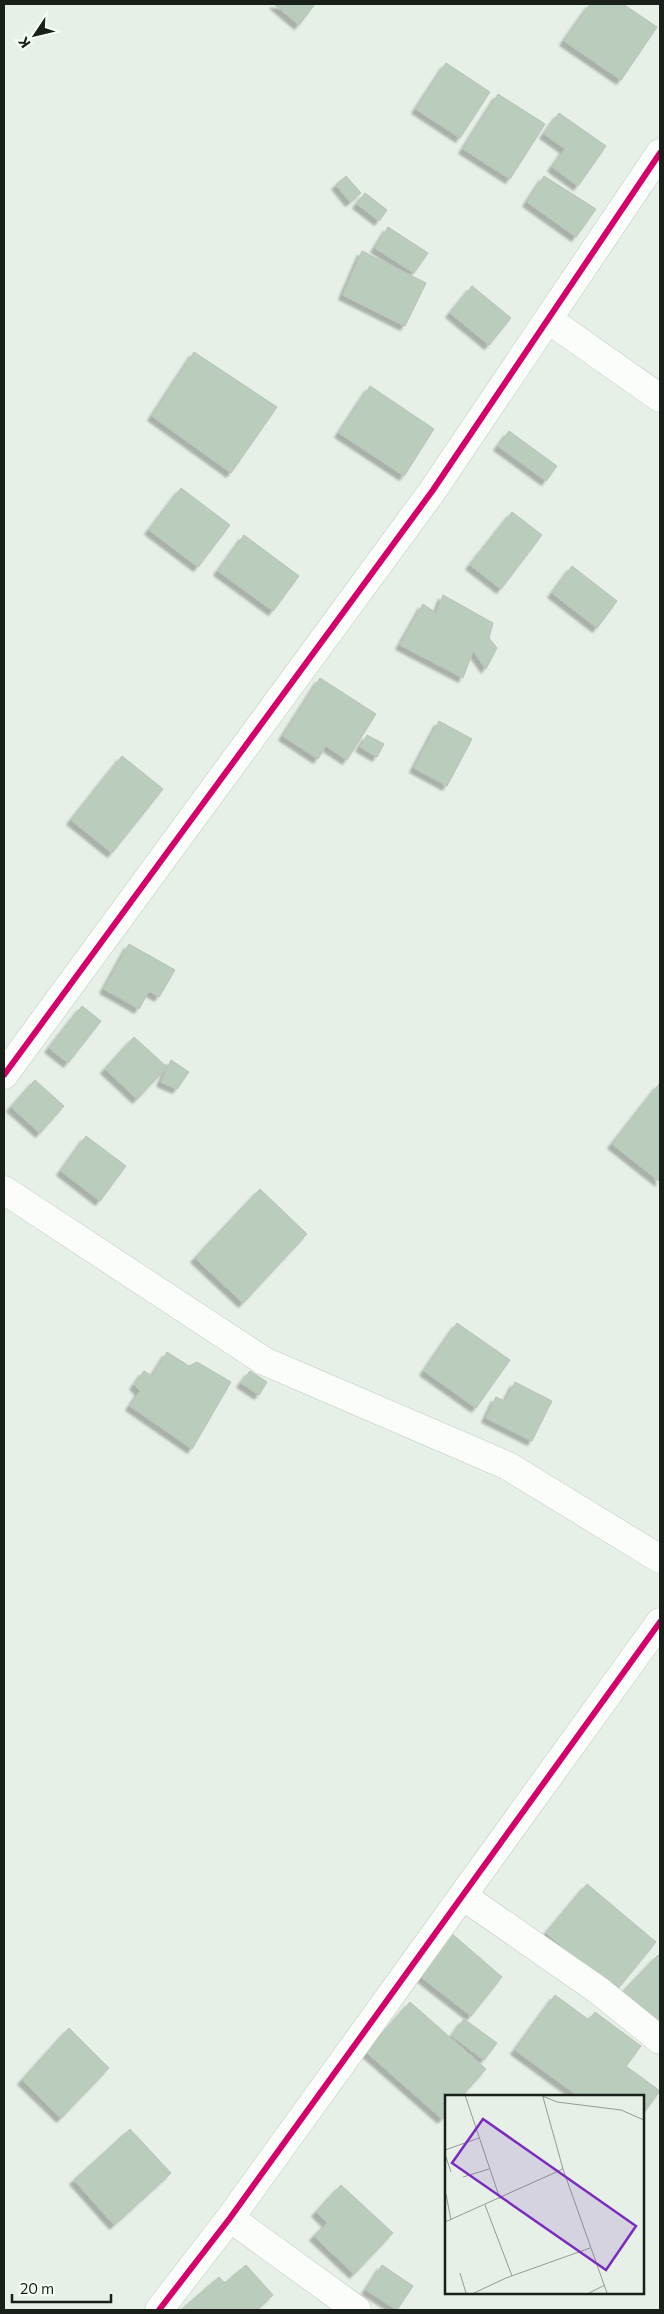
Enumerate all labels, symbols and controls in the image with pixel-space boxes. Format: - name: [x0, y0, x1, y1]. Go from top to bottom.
- north arrow: [10, 10, 60, 60]
- text: K: [14, 34, 34, 52]
- inset map: [445, 2095, 644, 2294]
- scale bar: [12, 2272, 111, 2304]
- text: 20 m: [20, 2279, 54, 2297]

